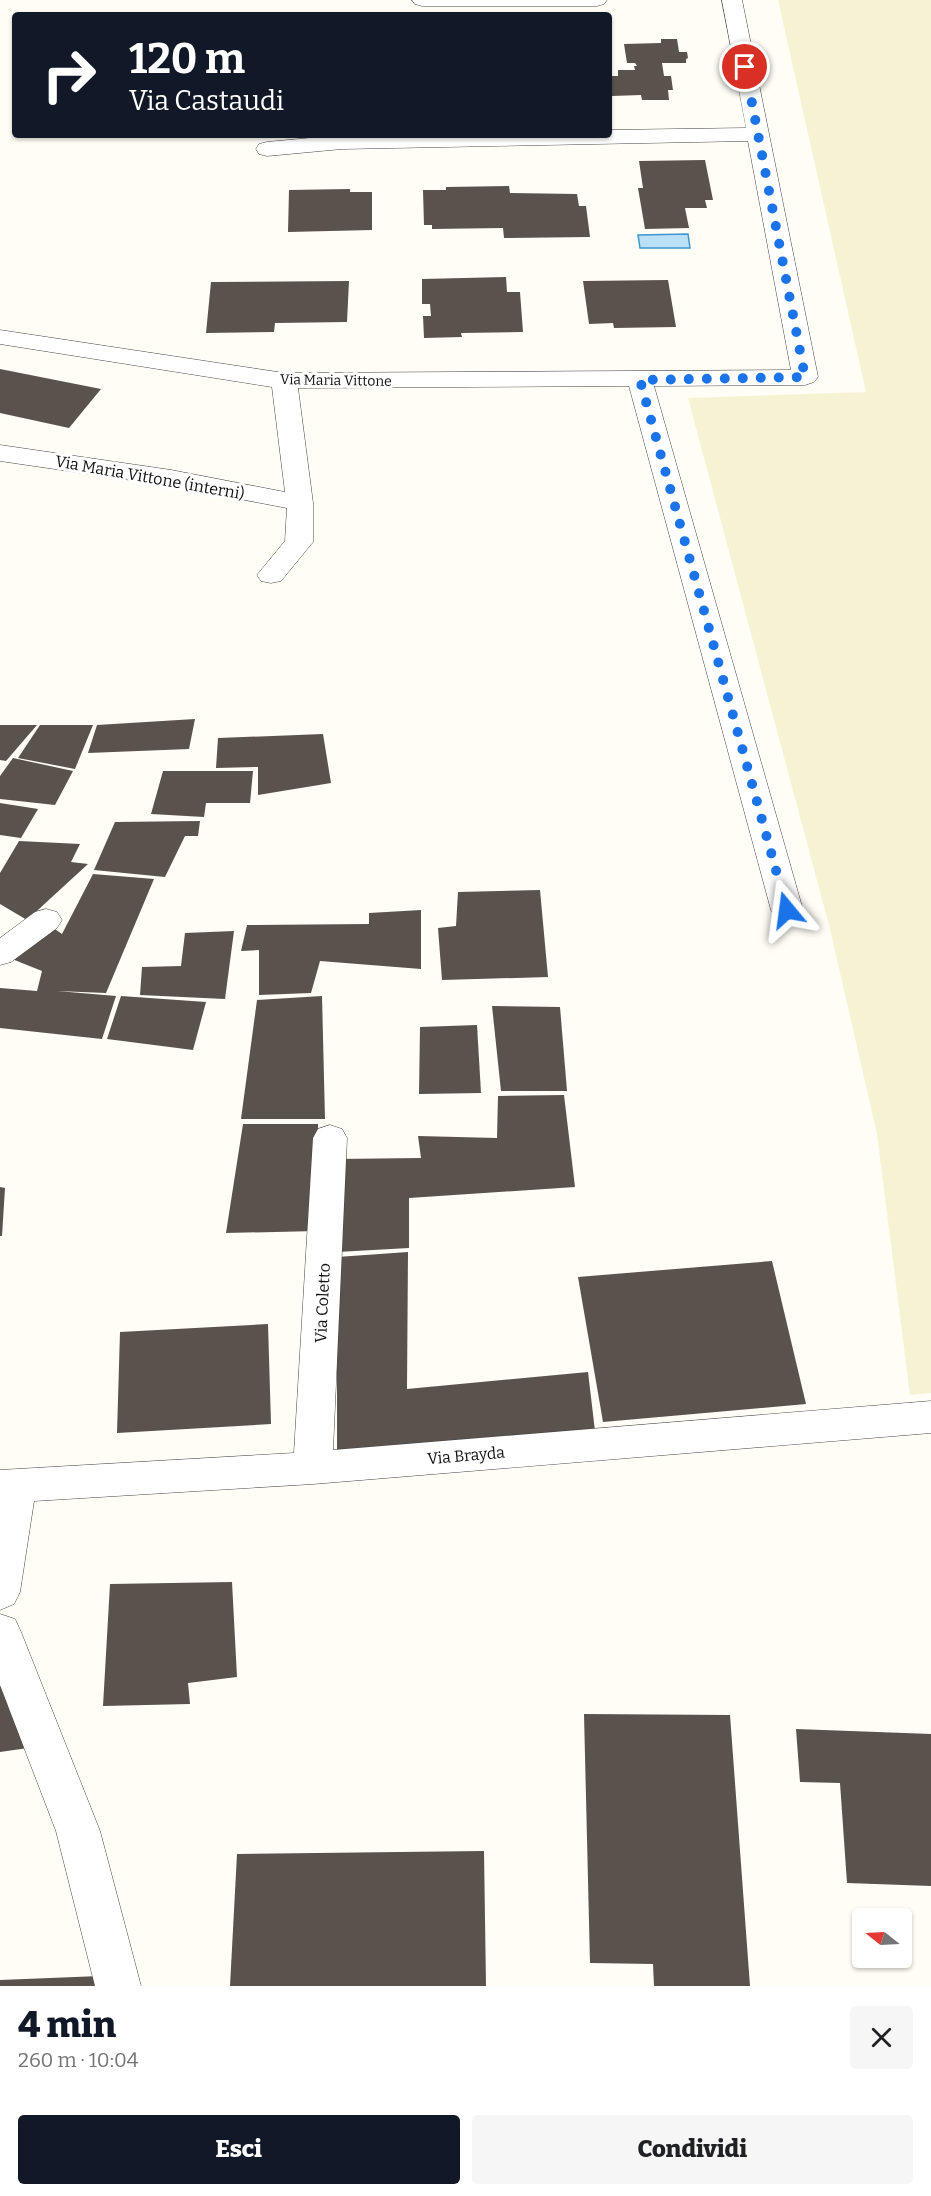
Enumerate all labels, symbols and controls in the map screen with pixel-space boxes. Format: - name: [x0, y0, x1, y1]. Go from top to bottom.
- text: 120 m: [129, 34, 245, 84]
- icon: right: [30, 36, 108, 114]
- pin: [719, 41, 770, 92]
- icon: arrive: [728, 50, 761, 83]
- text: Via Castaudi: [129, 85, 284, 117]
- street label: Via Maria Vittone: [280, 371, 392, 390]
- street label: Via Maria Vittone (interni): [54, 452, 246, 503]
- position arrow: [755, 878, 819, 942]
- street label: Via Coletto: [311, 1263, 334, 1343]
- street label: Via Brayda: [426, 1443, 506, 1468]
- north arrow: [852, 1908, 912, 1968]
- map controls: [852, 1908, 912, 1968]
- text: 4 min: [18, 2003, 116, 2047]
- button: close: [850, 2006, 913, 2069]
- text: 260 m · 10:04: [18, 2048, 138, 2072]
- button: Esci: [18, 2115, 460, 2184]
- button: Condividi: [472, 2115, 913, 2184]

